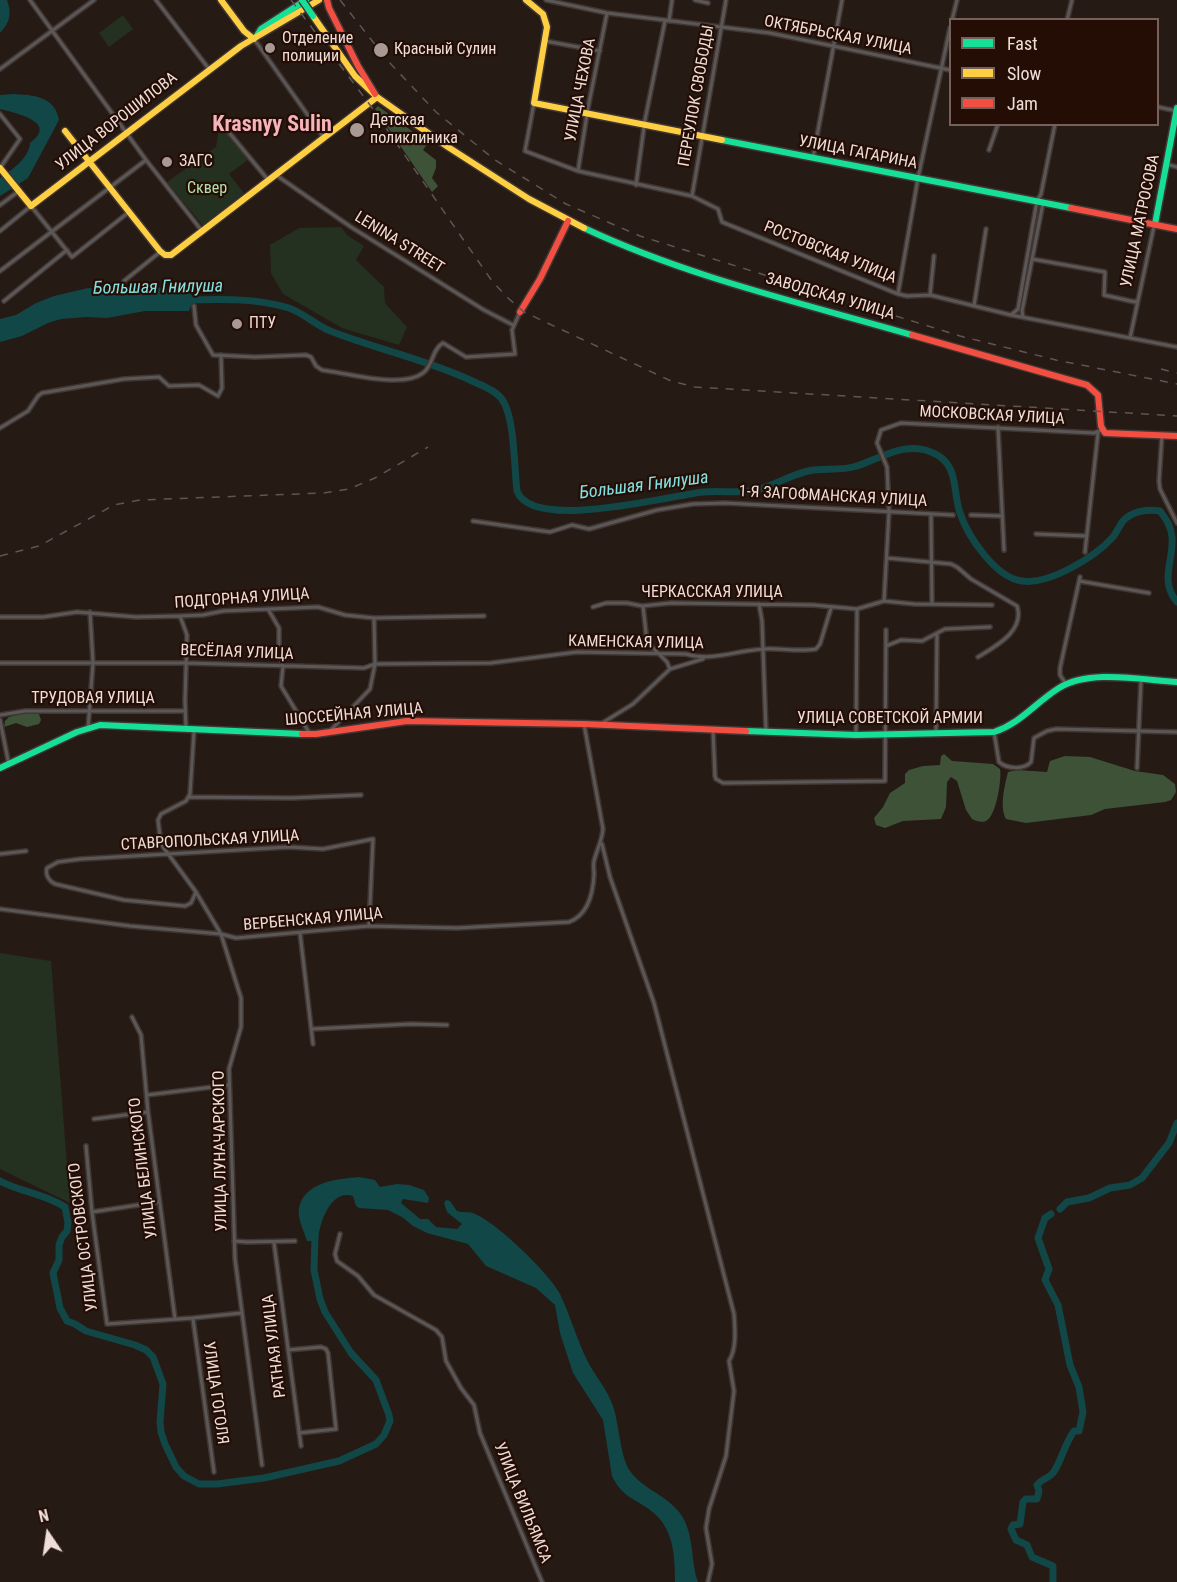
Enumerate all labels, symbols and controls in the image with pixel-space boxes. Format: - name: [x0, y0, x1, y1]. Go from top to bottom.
- street label: ОКТЯБРЬСКАЯ УЛИЦА: [763, 12, 913, 60]
- legend: [949, 18, 1159, 126]
- street label: ПЕРЕУЛОК СВОБОДЫ: [675, 24, 719, 168]
- place label: Отделение полиции: [282, 29, 353, 67]
- text: Fast: [1007, 33, 1038, 54]
- street label: УЛИЦА ЧЕХОВА: [562, 37, 600, 143]
- place label: Красный Сулин: [394, 40, 496, 60]
- marker: Отделение полиции: [263, 41, 277, 55]
- marker: Красный Сулин: [372, 41, 390, 59]
- text: Slow: [1007, 63, 1041, 84]
- street label: УЛИЦА ВОРОШИЛОВА: [52, 69, 182, 175]
- text: Jam: [1007, 93, 1038, 114]
- place label: Детская поликлиника: [370, 111, 458, 149]
- district label: Krasnyy Sulin: [212, 112, 332, 138]
- marker: Детская поликлиника: [348, 121, 366, 139]
- street label: УЛИЦА ГАГАРИНА: [797, 132, 919, 174]
- place label: ЗАГС: [179, 152, 213, 172]
- street label: УЛИЦА МАТРОСОВА: [1118, 153, 1164, 289]
- marker: ЗАГС: [160, 155, 174, 169]
- park label: Сквер: [187, 179, 227, 199]
- street label: LENINA STREET: [351, 208, 447, 278]
- street label: РОСТОВСКАЯ УЛИЦА: [761, 218, 899, 288]
- street label: ЗАВОДСКАЯ УЛИЦА: [763, 269, 897, 325]
- water label: Большая Гнилуша: [93, 276, 223, 300]
- place label: ПТУ: [249, 314, 276, 334]
- marker: ПТУ: [230, 317, 244, 331]
- street label: МОСКОВСКАЯ УЛИЦА: [919, 403, 1065, 429]
- water label: Большая Гнилуша: [578, 467, 710, 505]
- street label: 1-Я ЗАГОФМАНСКАЯ УЛИЦА: [738, 482, 928, 512]
- street label: ЧЕРКАССКАЯ УЛИЦА: [641, 583, 783, 603]
- street label: ПОДГОРНАЯ УЛИЦА: [174, 585, 310, 613]
- street label: КАМЕНСКАЯ УЛИЦА: [568, 632, 704, 654]
- street label: ВЕСЁЛАЯ УЛИЦА: [180, 641, 294, 665]
- street label: ТРУДОВАЯ УЛИЦА: [31, 689, 155, 709]
- street label: ШОССЕЙНАЯ УЛИЦА: [284, 699, 424, 731]
- street label: УЛИЦА СОВЕТСКОЙ АРМИИ: [797, 709, 983, 729]
- street label: СТАВРОПОЛЬСКАЯ УЛИЦА: [120, 827, 300, 855]
- street label: ВЕРБЕНСКАЯ УЛИЦА: [242, 904, 384, 936]
- street label: УЛИЦА ЛУНАЧАРСКОГО: [210, 1070, 232, 1232]
- street label: УЛИЦА БЕЛИНСКОГО: [126, 1096, 162, 1240]
- street label: УЛИЦА ОСТРОВСКОГО: [65, 1162, 103, 1312]
- street label: РАТНАЯ УЛИЦА: [259, 1293, 291, 1399]
- street label: УЛИЦА ГОГОЛЯ: [198, 1340, 232, 1446]
- street label: УЛИЦА ВИЛЬЯМСА: [489, 1440, 555, 1566]
- north arrow: [18, 1504, 78, 1564]
- text: N: [37, 1506, 51, 1526]

